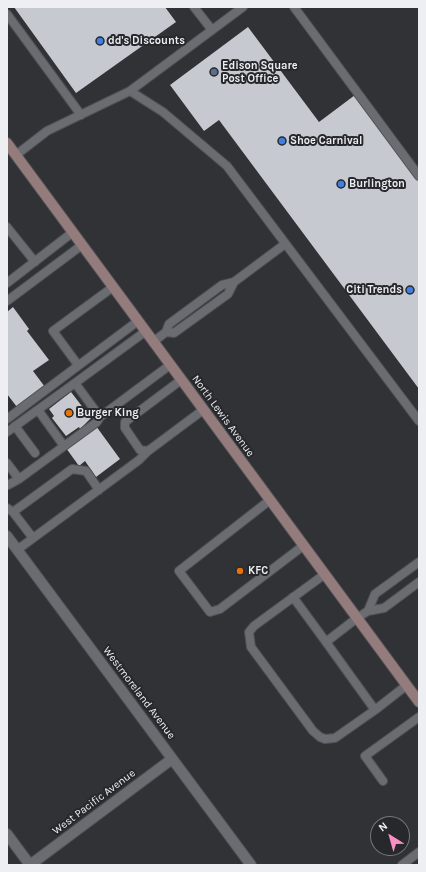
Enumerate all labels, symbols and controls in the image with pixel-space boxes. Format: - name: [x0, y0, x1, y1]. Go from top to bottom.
- place label: dd's Discounts: [108, 34, 185, 48]
- marker: dd's Discounts: [95, 36, 105, 46]
- place label: Edison Square Post Office: [222, 59, 298, 85]
- marker: Edison Square Post Office: [209, 67, 219, 77]
- place label: Shoe Carnival: [290, 134, 362, 148]
- marker: Shoe Carnival: [277, 136, 287, 146]
- place label: Burlington: [349, 177, 405, 191]
- marker: Burlington: [336, 179, 346, 189]
- place label: Citi Trends: [346, 283, 402, 297]
- marker: Citi Trends: [405, 285, 415, 295]
- street label: North Lewis Avenue: [189, 373, 257, 459]
- place label: Burger King: [77, 406, 139, 420]
- marker: Burger King: [64, 408, 74, 418]
- place label: KFC: [248, 564, 268, 578]
- marker: KFC: [235, 566, 245, 576]
- street label: Westmoreland Avenue: [100, 644, 178, 742]
- street label: West Pacific Avenue: [50, 767, 138, 837]
- north arrow: [370, 816, 410, 856]
- text: N: [376, 819, 390, 834]

